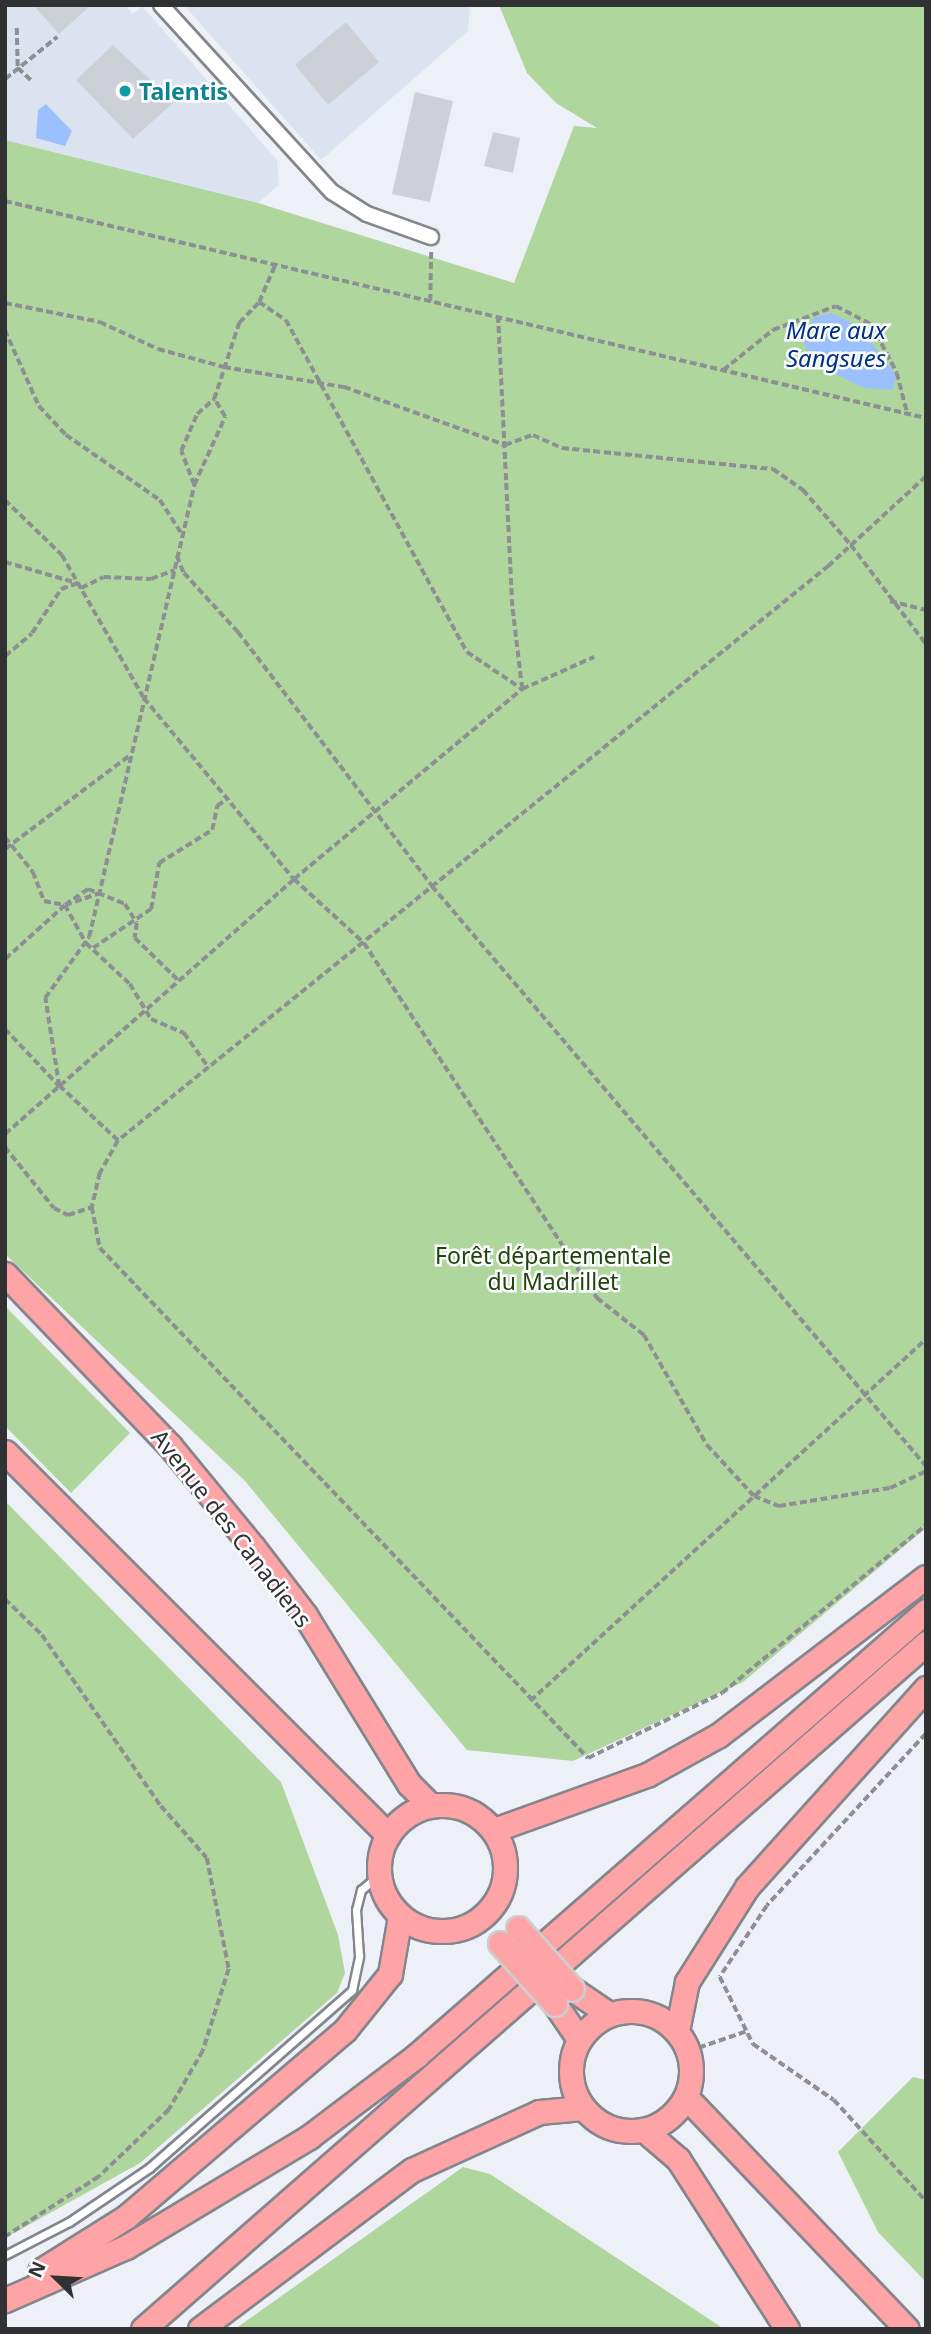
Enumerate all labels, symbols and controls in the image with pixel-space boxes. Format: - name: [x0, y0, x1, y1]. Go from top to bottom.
- place label: Talentis: [139, 77, 228, 105]
- marker: Talentis: [117, 83, 133, 99]
- water label: Mare aux Sangsues: [786, 316, 886, 372]
- park label: Forêt départementale du Madrillet: [435, 1241, 671, 1295]
- street label: Avenue des Canadiens: [146, 1423, 318, 1633]
- north arrow: [21, 2243, 91, 2313]
- text: N: [22, 2257, 52, 2282]

